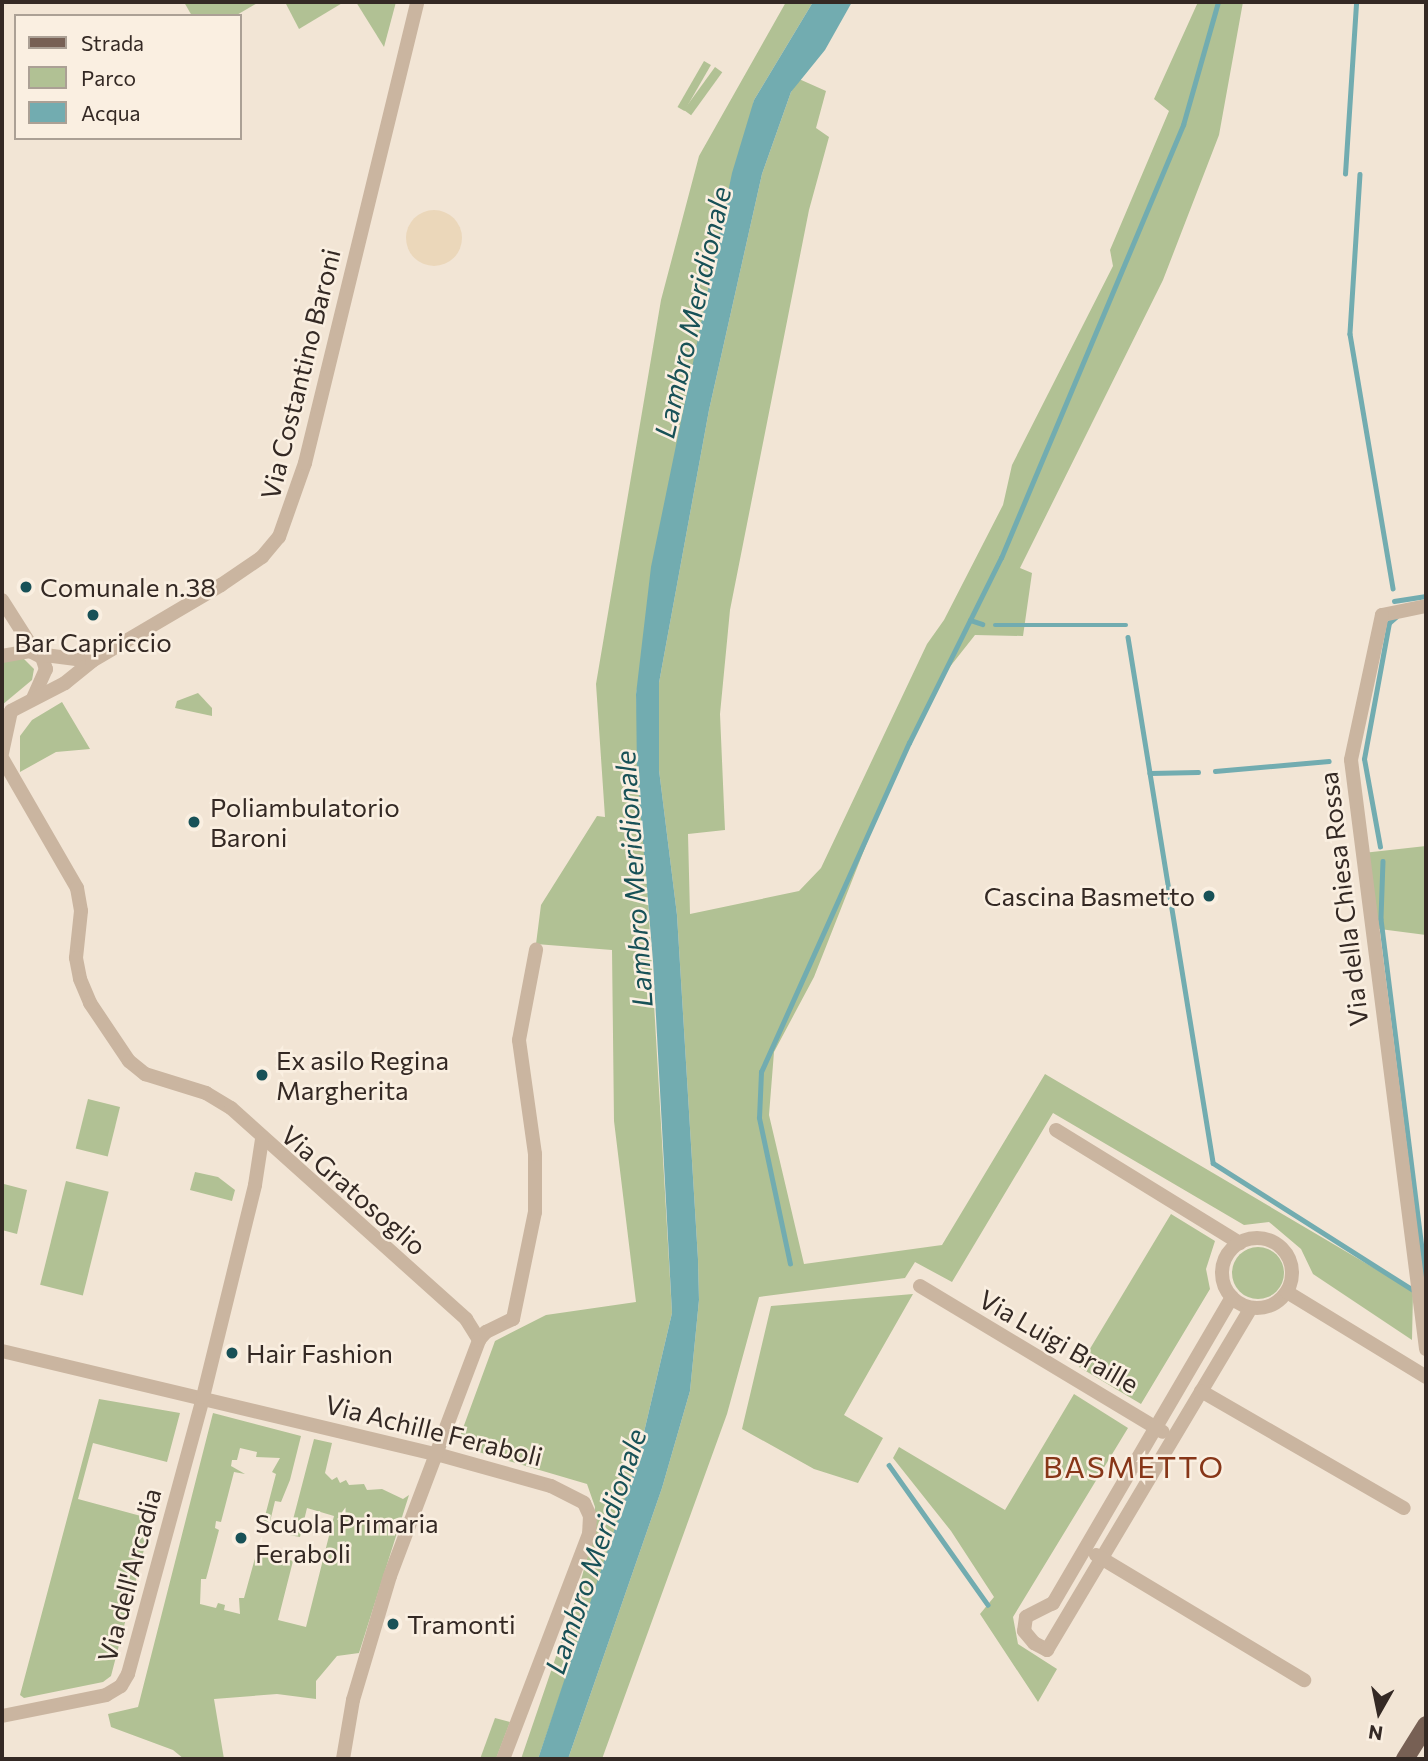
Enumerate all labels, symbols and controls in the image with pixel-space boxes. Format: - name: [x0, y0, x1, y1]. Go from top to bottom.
- legend: [14, 14, 242, 140]
- text: Strada: [81, 30, 144, 55]
- text: Parco: [81, 65, 136, 90]
- text: Acqua: [81, 100, 140, 125]
- water label: Lambro Meridionale: [647, 183, 737, 441]
- street label: Via Costantino Baroni: [254, 245, 346, 503]
- place label: Comunale n.38: [40, 571, 216, 603]
- marker: Comunale n.38: [18, 579, 34, 595]
- marker: Bar Capriccio: [85, 607, 101, 623]
- place label: Bar Capriccio: [14, 626, 172, 658]
- water label: Lambro Meridionale: [607, 750, 659, 1008]
- street label: Via della Chiesa Rossa: [1312, 770, 1374, 1028]
- place label: Poliambulatorio Baroni: [210, 791, 400, 852]
- marker: Poliambulatorio Baroni: [184, 812, 204, 832]
- place label: Cascina Basmetto: [984, 880, 1195, 912]
- marker: Cascina Basmetto: [1201, 888, 1217, 904]
- place label: Ex asilo Regina Margherita: [276, 1044, 449, 1106]
- marker: Ex asilo Regina Margherita: [254, 1067, 270, 1083]
- street label: Via Gratosoglio: [275, 1119, 433, 1261]
- street label: Via Luigi Braille: [974, 1283, 1144, 1399]
- place label: Hair Fashion: [246, 1337, 393, 1369]
- marker: Hair Fashion: [224, 1345, 240, 1361]
- street label: Via Achille Feraboli: [322, 1388, 546, 1472]
- water label: Lambro Meridionale: [537, 1424, 653, 1678]
- district label: BASMETTO: [1044, 1448, 1224, 1484]
- street label: Via dell'Arcadia: [91, 1485, 167, 1665]
- place label: Scuola Primaria Feraboli: [255, 1507, 439, 1568]
- marker: Scuola Primaria Feraboli: [233, 1530, 249, 1546]
- place label: Tramonti: [407, 1608, 516, 1640]
- marker: Tramonti: [385, 1616, 401, 1632]
- north arrow: [1344, 1677, 1414, 1747]
- text: N: [1367, 1721, 1384, 1746]

